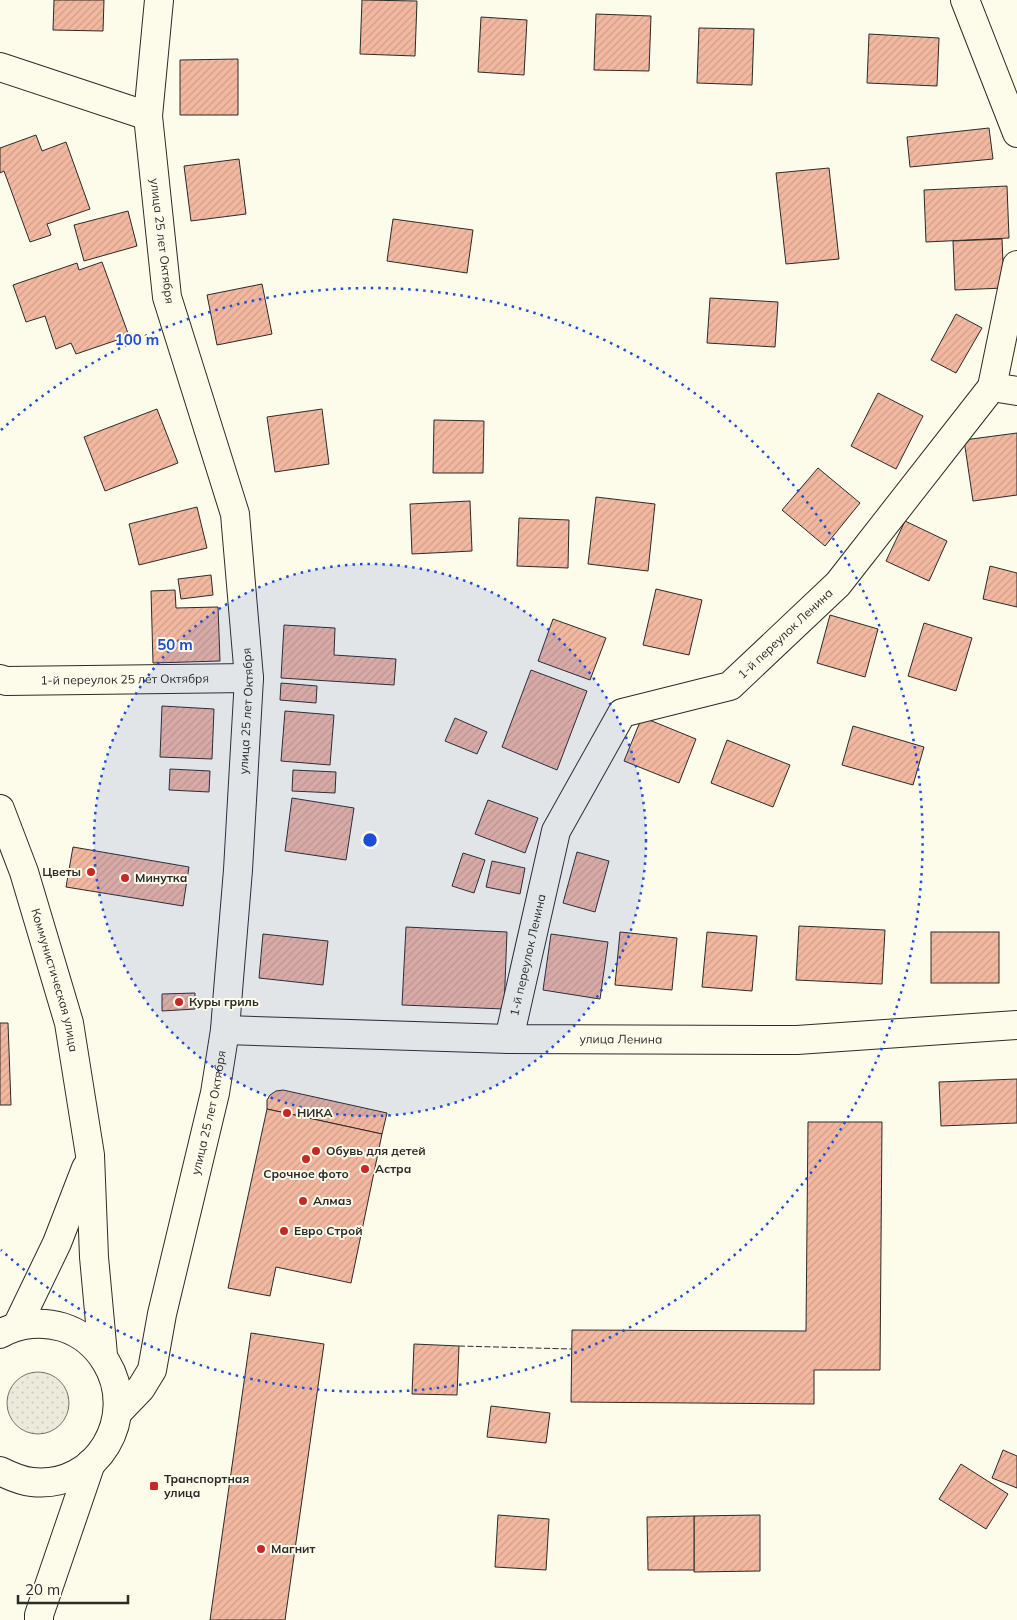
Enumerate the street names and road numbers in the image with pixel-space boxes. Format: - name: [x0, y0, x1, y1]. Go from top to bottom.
- street label: улица 25 лет Октября: [147, 177, 178, 305]
- street label: 1-й переулок Ленина: [735, 585, 836, 682]
- street label: улица 25 лет Октября: [235, 647, 256, 775]
- street label: 1-й переулок 25 лет Октября: [40, 670, 209, 688]
- street label: 1-й переулок Ленина: [506, 893, 549, 1018]
- street label: Коммунистическая улица: [28, 906, 81, 1053]
- street label: улица Ленина: [579, 1031, 662, 1047]
- street label: улица 25 лет Октября: [188, 1049, 229, 1176]

